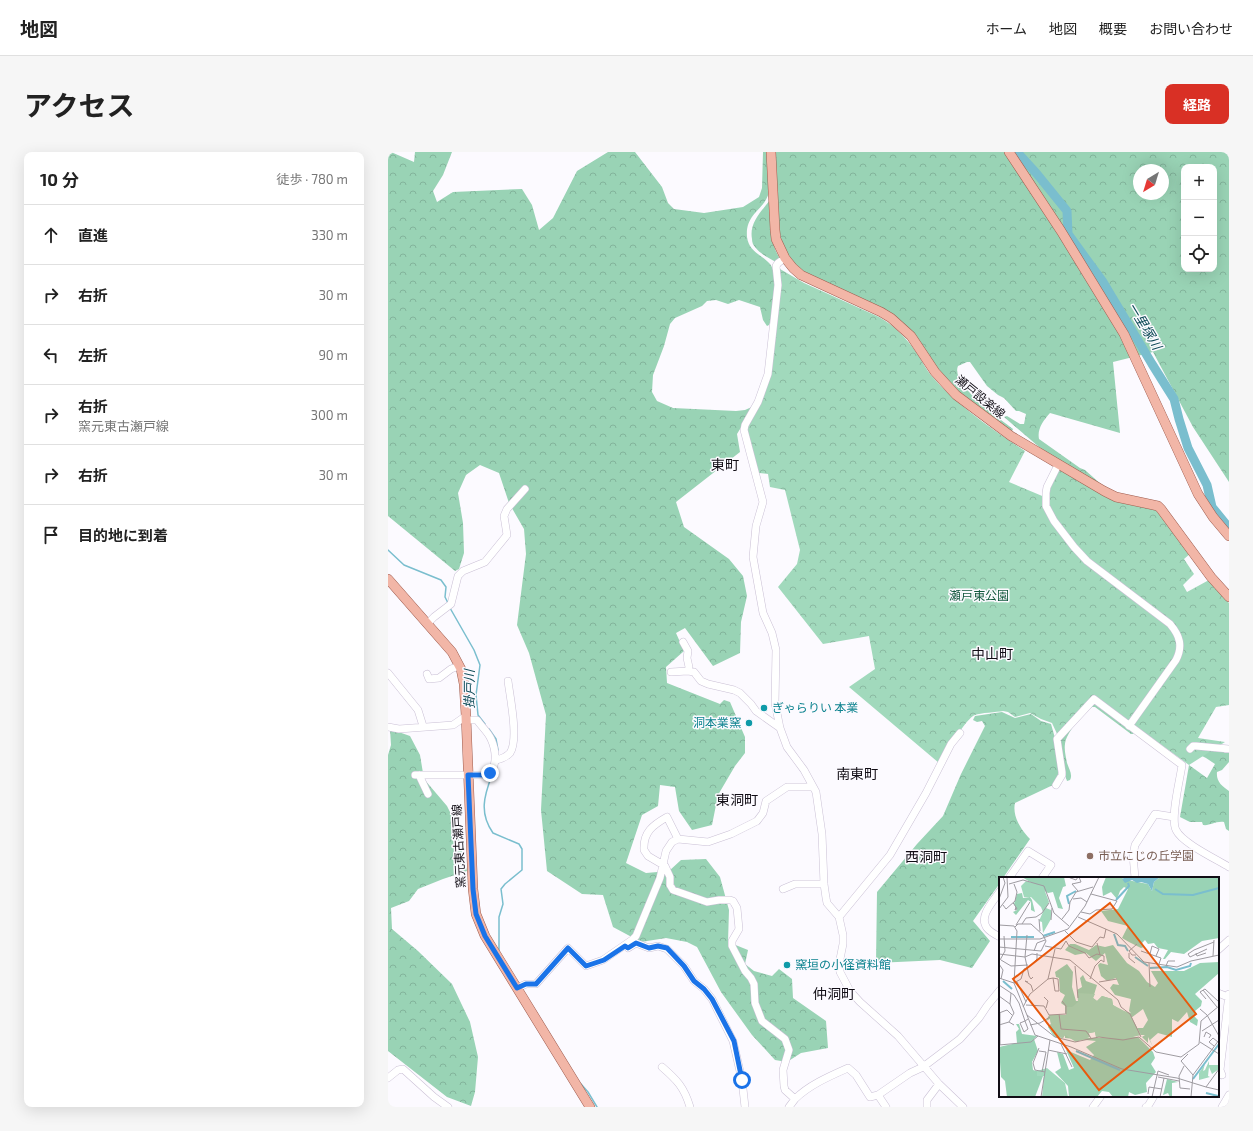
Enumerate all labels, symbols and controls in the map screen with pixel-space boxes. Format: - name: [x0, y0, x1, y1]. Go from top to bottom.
- text: 地図: [20, 17, 58, 40]
- text: ホーム: [985, 20, 1027, 37]
- text: 地図: [1049, 20, 1077, 37]
- text: 概要: [1099, 20, 1127, 37]
- text: お問い合わせ: [1149, 20, 1233, 37]
- button: 経路: [1165, 84, 1229, 124]
- text: アクセス: [24, 88, 135, 122]
- north arrow: [1133, 164, 1169, 200]
- map controls: [1181, 164, 1217, 272]
- button: +: [1181, 164, 1217, 200]
- text: 10 分: [40, 169, 79, 189]
- text: 徒歩 · 780 m: [276, 171, 348, 187]
- button: −: [1181, 200, 1217, 236]
- icon: ahead: [40, 224, 62, 246]
- text: 直進: [78, 226, 108, 244]
- text: 330 m: [311, 227, 348, 243]
- button: locate: [1181, 236, 1217, 272]
- icon: right: [40, 284, 62, 306]
- text: 右折: [78, 286, 108, 304]
- text: 30 m: [319, 287, 348, 303]
- water label: 一里塚川: [1125, 300, 1166, 354]
- icon: left: [40, 344, 62, 366]
- text: 左折: [78, 346, 108, 364]
- text: 90 m: [318, 347, 348, 363]
- street label: 瀬戸設楽線: [953, 372, 1008, 421]
- text: 右折: [78, 397, 108, 415]
- icon: right: [40, 404, 62, 426]
- text: 300 m: [311, 407, 348, 423]
- text: 窯元東古瀬戸線: [78, 418, 169, 434]
- district label: 東町: [711, 456, 739, 473]
- icon: right: [40, 464, 62, 486]
- text: 右折: [78, 466, 108, 484]
- text: 30 m: [319, 467, 348, 483]
- icon: arrive: [40, 524, 62, 546]
- text: 目的地に到着: [78, 526, 168, 544]
- park label: 瀬戸東公園: [949, 588, 1009, 602]
- district label: 中山町: [971, 645, 1013, 662]
- water label: 掛戸川: [461, 668, 477, 709]
- place label: ぎゃらりい 本業: [772, 700, 858, 714]
- marker: ぎゃらりい 本業: [759, 703, 769, 713]
- place label: 洞本業窯: [693, 715, 741, 729]
- marker: 洞本業窯: [744, 718, 754, 728]
- route end: [481, 764, 499, 782]
- district label: 南東町: [836, 765, 878, 782]
- district label: 東洞町: [716, 791, 758, 808]
- street label: 窯元東古瀬戸線: [449, 804, 467, 888]
- district label: 西洞町: [905, 848, 947, 865]
- place label: 市立にじの丘学園: [1098, 848, 1194, 862]
- marker: 市立にじの丘学園: [1085, 851, 1095, 861]
- inset map: [999, 877, 1219, 1097]
- place label: 窯垣の小径資料館: [795, 957, 891, 971]
- marker: 窯垣の小径資料館: [782, 960, 792, 970]
- district label: 仲洞町: [813, 985, 855, 1002]
- route start: [733, 1071, 751, 1089]

